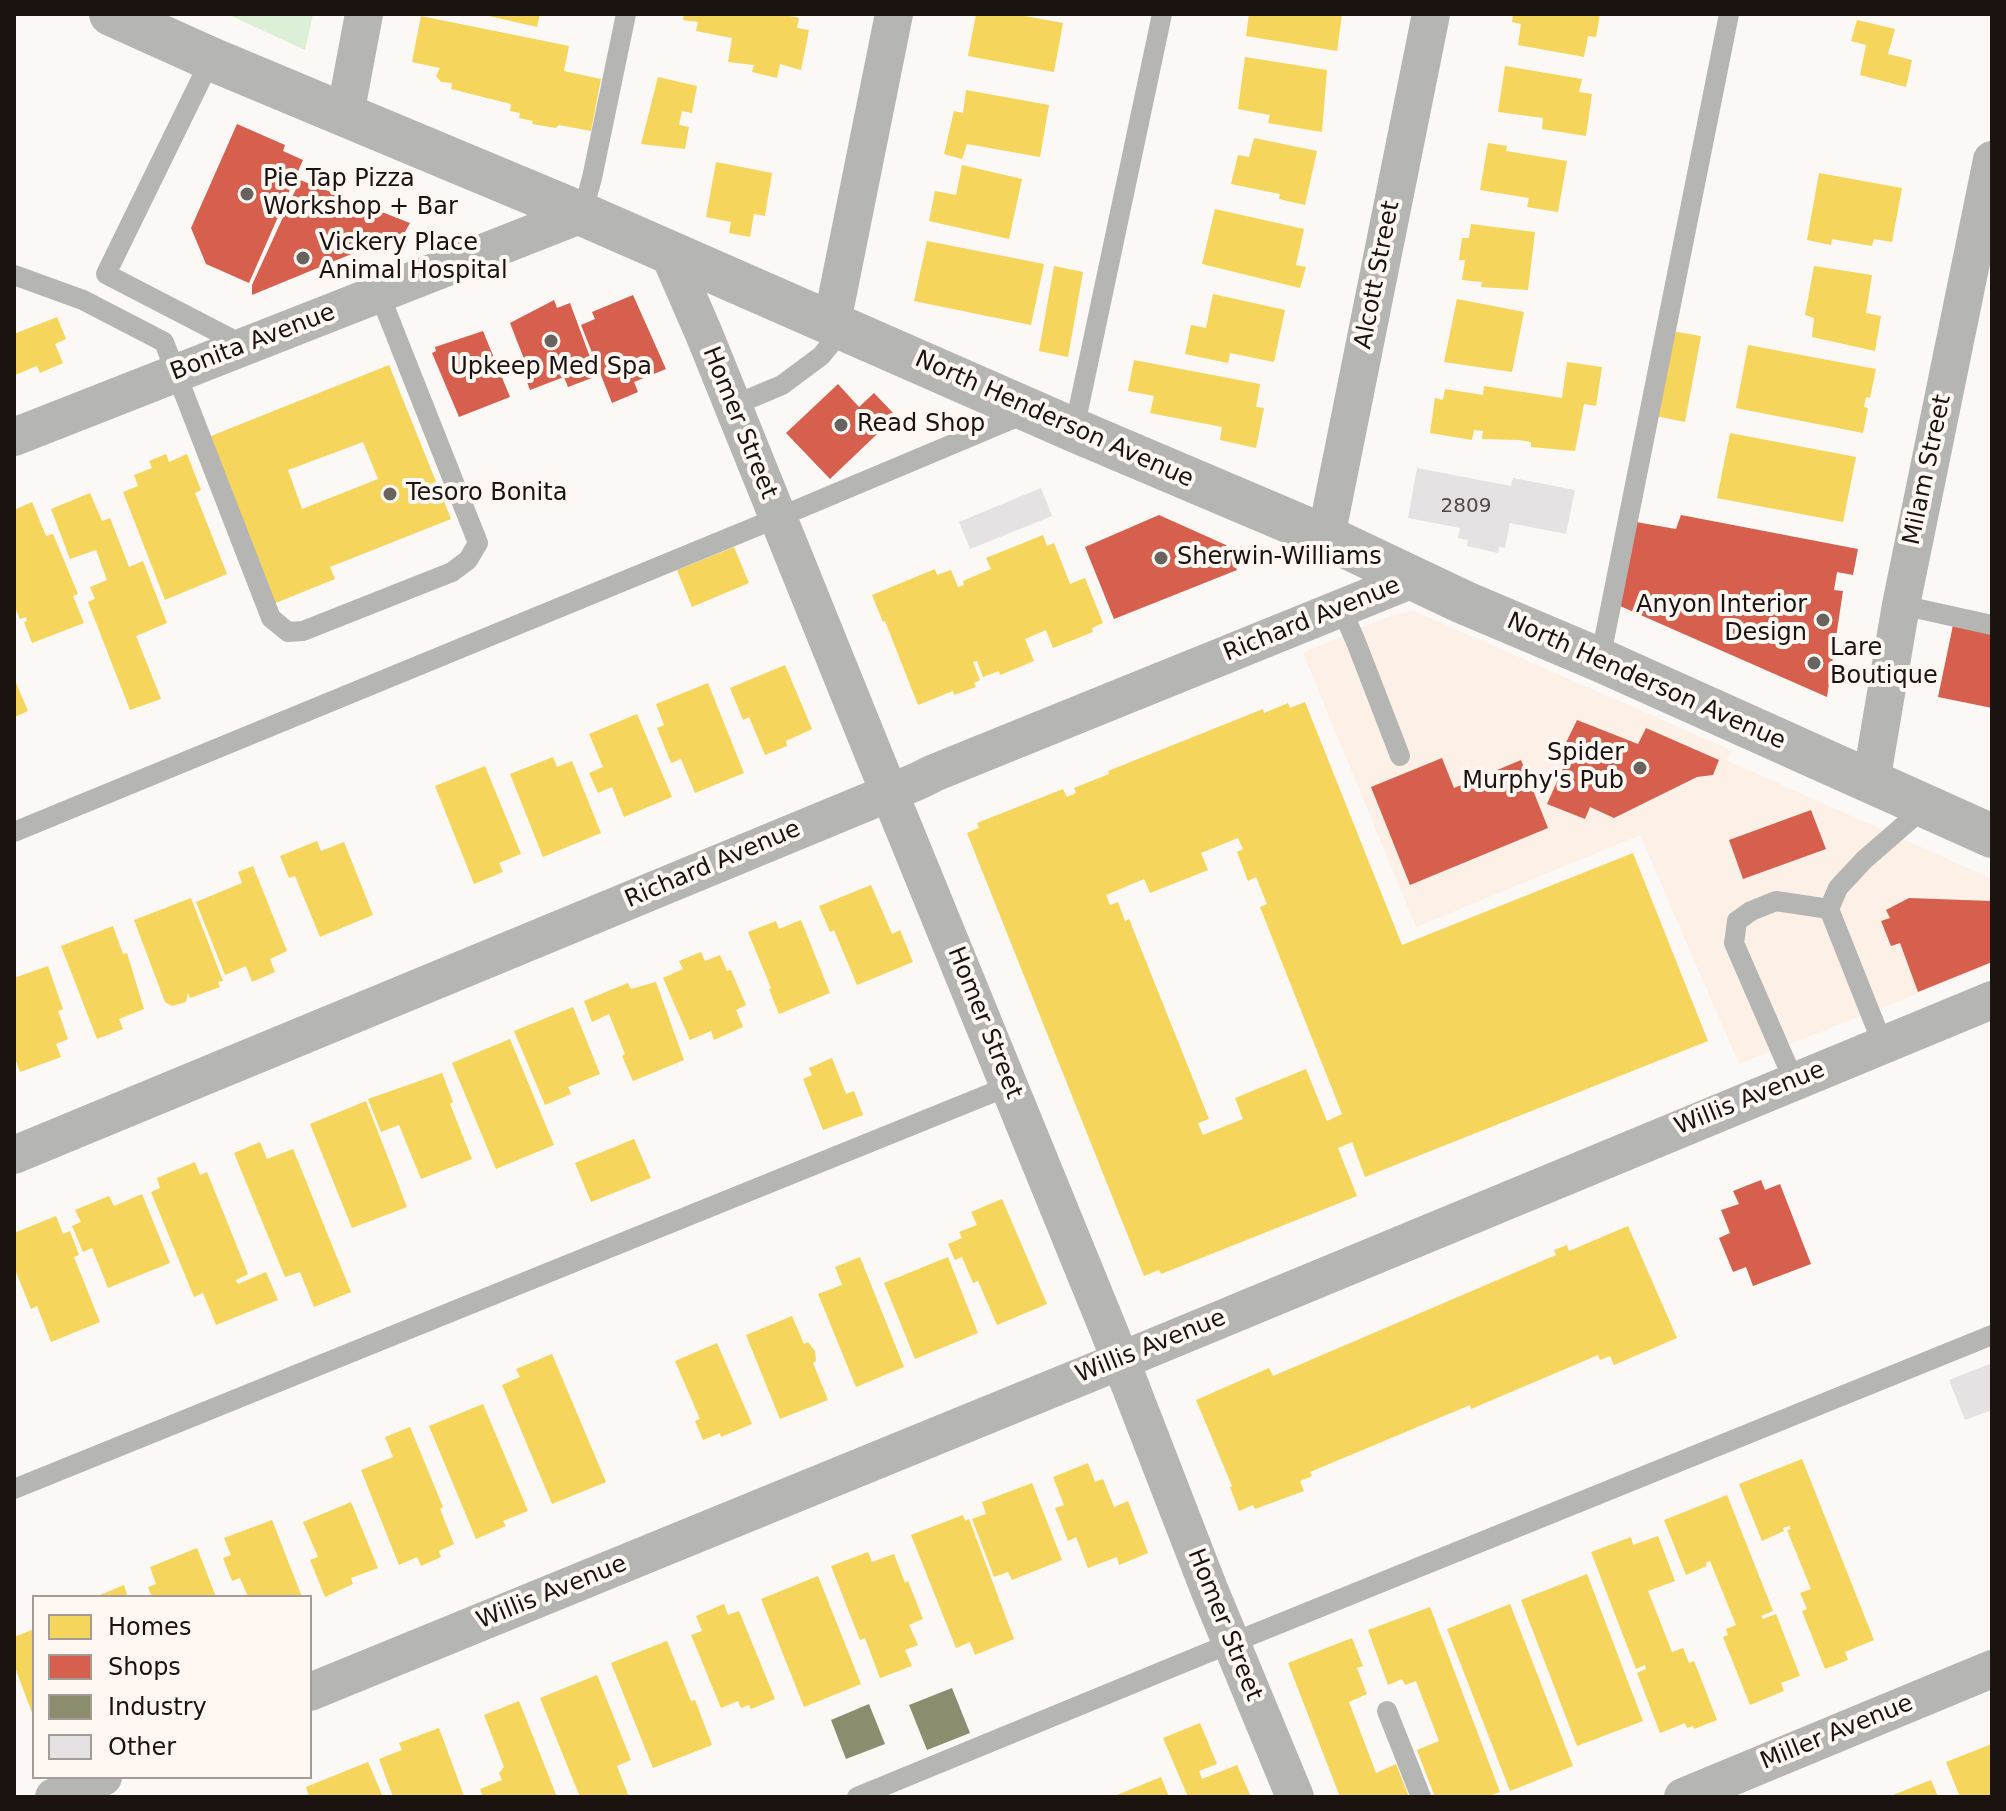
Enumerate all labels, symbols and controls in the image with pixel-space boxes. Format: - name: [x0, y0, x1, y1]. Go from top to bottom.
- place label: Pie Tap Pizza Workshop + Bar: [263, 166, 458, 222]
- marker: Pie Tap Pizza Workshop + Bar: [238, 185, 256, 203]
- street label: Alcott Street: [1350, 198, 1406, 352]
- place label: Vickery Place Animal Hospital: [319, 230, 508, 286]
- marker: Vickery Place Animal Hospital: [294, 249, 312, 267]
- street label: Bonita Avenue: [167, 298, 339, 388]
- marker: Upkeep Med Spa: [542, 332, 560, 350]
- street label: Homer Street: [695, 343, 783, 503]
- street label: North Henderson Avenue: [910, 345, 1198, 495]
- place label: Upkeep Med Spa: [450, 354, 652, 382]
- street label: Milam Street: [1898, 392, 1958, 548]
- place label: Read Shop: [857, 411, 985, 439]
- marker: Read Shop: [832, 416, 850, 434]
- place label: Tesoro Bonita: [406, 480, 567, 508]
- marker: Tesoro Bonita: [381, 485, 399, 503]
- house number: 2809: [1441, 495, 1491, 519]
- place label: Sherwin-Williams: [1177, 544, 1382, 572]
- marker: Sherwin-Williams: [1152, 549, 1170, 567]
- street label: Richard Avenue: [1219, 571, 1405, 669]
- place label: Anyon Interior Design: [1636, 592, 1807, 648]
- street label: North Henderson Avenue: [1502, 607, 1790, 757]
- marker: Anyon Interior Design: [1814, 611, 1832, 629]
- place label: Lare Boutique: [1830, 635, 1938, 691]
- marker: Lare Boutique: [1805, 654, 1823, 672]
- place label: Spider Murphy's Pub: [1462, 740, 1624, 796]
- marker: Spider Murphy's Pub: [1631, 759, 1649, 777]
- street label: Richard Avenue: [621, 815, 805, 915]
- street label: Homer Street: [940, 943, 1028, 1103]
- street label: Willis Avenue: [1671, 1056, 1829, 1142]
- street label: Willis Avenue: [1072, 1304, 1230, 1390]
- street label: Homer Street: [1180, 1545, 1268, 1705]
- street label: Willis Avenue: [473, 1550, 631, 1636]
- legend: [32, 1595, 312, 1779]
- text: Homes: [108, 1613, 191, 1641]
- text: Shops: [108, 1653, 181, 1681]
- street label: Miller Avenue: [1756, 1689, 1918, 1777]
- text: Industry: [108, 1693, 207, 1721]
- text: Other: [108, 1733, 176, 1761]

